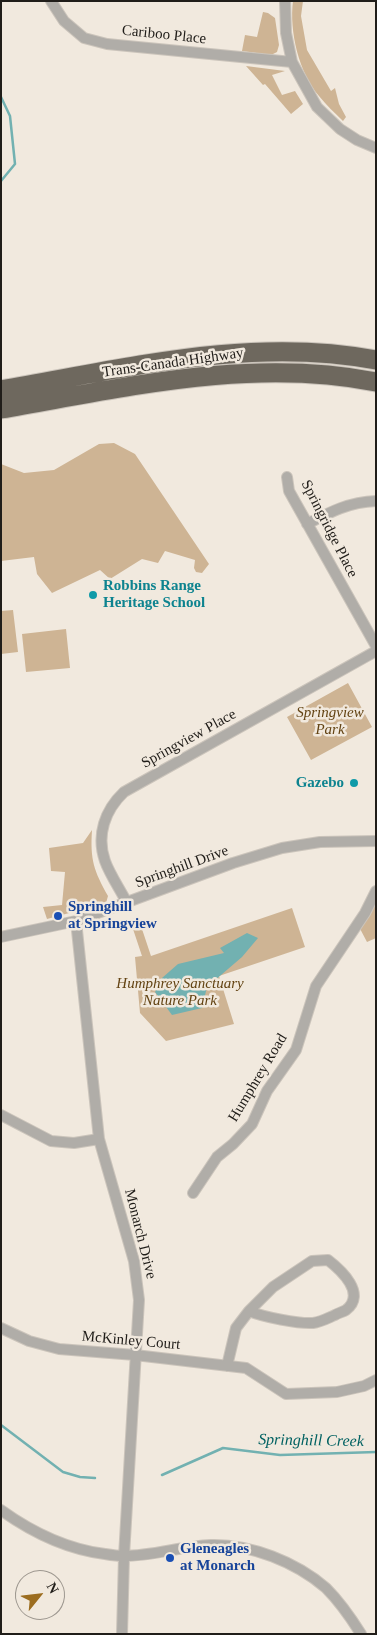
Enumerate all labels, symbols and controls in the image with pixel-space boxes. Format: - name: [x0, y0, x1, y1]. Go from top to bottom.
- street label: Cariboo Place: [121, 22, 207, 48]
- street label: Trans-Canada Highway: [101, 344, 245, 382]
- street label: Springridge Place: [297, 477, 361, 581]
- place label: Robbins Range Heritage School: [103, 577, 205, 612]
- marker: Robbins Range Heritage School: [87, 589, 99, 601]
- park label: Springview Park: [296, 704, 364, 739]
- street label: Springview Place: [139, 706, 239, 772]
- place label: Gazebo: [296, 774, 344, 792]
- marker: Gazebo: [348, 777, 360, 789]
- street label: Springhill Drive: [133, 842, 231, 892]
- place label: Springhill at Springview: [68, 898, 157, 933]
- marker: Springhill at Springview: [52, 910, 64, 922]
- park label: Humphrey Sanctuary Nature Park: [116, 975, 244, 1010]
- street label: Humphrey Road: [225, 1031, 291, 1125]
- street label: Monarch Drive: [120, 1187, 160, 1281]
- street label: McKinley Court: [81, 1328, 181, 1354]
- water label: Springhill Creek: [258, 1430, 364, 1452]
- place label: Gleneagles at Monarch: [180, 1540, 255, 1575]
- marker: Gleneagles at Monarch: [164, 1552, 176, 1564]
- north arrow: [15, 1570, 65, 1620]
- text: N: [44, 1580, 62, 1596]

